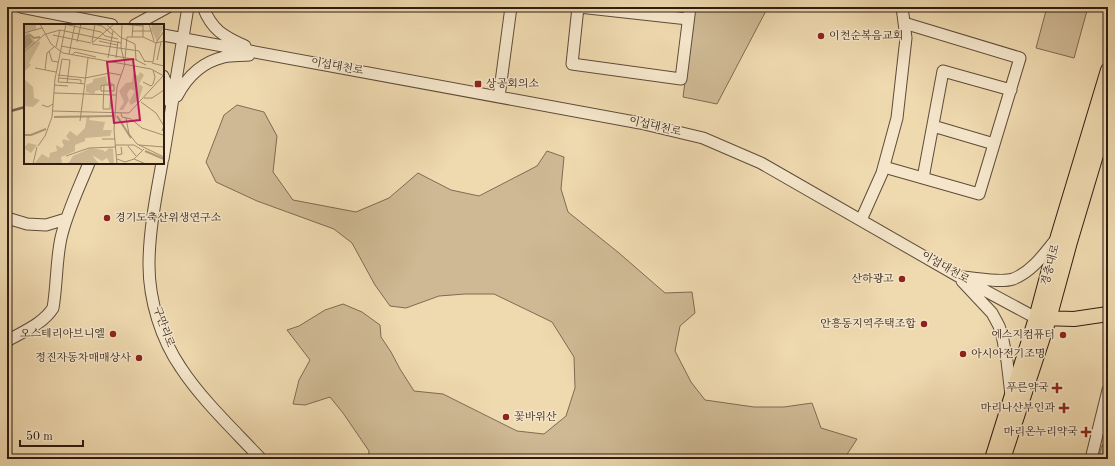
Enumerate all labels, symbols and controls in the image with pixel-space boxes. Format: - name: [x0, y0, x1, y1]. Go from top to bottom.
- inset map: [24, 24, 164, 164]
- place label: 이천순복음교회: [829, 29, 903, 42]
- marker: 이천순복음교회: [816, 31, 826, 41]
- street label: 이섭대천로: [310, 56, 365, 77]
- place label: 상공회의소: [486, 78, 540, 90]
- marker: 상공회의소: [473, 79, 483, 89]
- street label: 이섭대천로: [628, 115, 683, 138]
- place label: 경기도축산위생연구소: [115, 211, 222, 224]
- marker: 경기도축산위생연구소: [102, 213, 112, 223]
- street label: 경충대로: [1038, 242, 1062, 287]
- street label: 이섭대천로: [919, 249, 972, 286]
- place label: 산하광고: [851, 273, 894, 285]
- marker: 산하광고: [897, 274, 907, 284]
- street label: 구만리로: [151, 305, 177, 349]
- place label: 안흥동지역주택조합: [820, 317, 916, 330]
- marker: 안흥동지역주택조합: [919, 319, 929, 329]
- place label: 오스테리아브니엘: [20, 328, 105, 340]
- marker: 오스테리아브니엘: [108, 329, 118, 339]
- place label: 에스지컴퓨터: [991, 329, 1055, 341]
- marker: 에스지컴퓨터: [1058, 330, 1068, 340]
- place label: 아시아전기조명: [971, 348, 1045, 360]
- marker: 아시아전기조명: [958, 349, 968, 359]
- place label: 정진자동차매매상사: [35, 352, 131, 364]
- marker: 정진자동차매매상사: [134, 353, 144, 363]
- place label: 푸른약국: [1006, 382, 1049, 394]
- marker: 푸른약국: [1052, 383, 1062, 393]
- place label: 마리나산부인과: [981, 402, 1055, 414]
- marker: 마리나산부인과: [1058, 402, 1070, 414]
- place label: 꽃바위산: [514, 411, 557, 423]
- marker: 꽃바위산: [501, 412, 511, 422]
- scale bar: [20, 422, 83, 448]
- place label: 마리온누리약국: [1004, 426, 1078, 438]
- marker: 마리온누리약국: [1081, 427, 1091, 437]
- text: 50 m: [26, 430, 53, 443]

